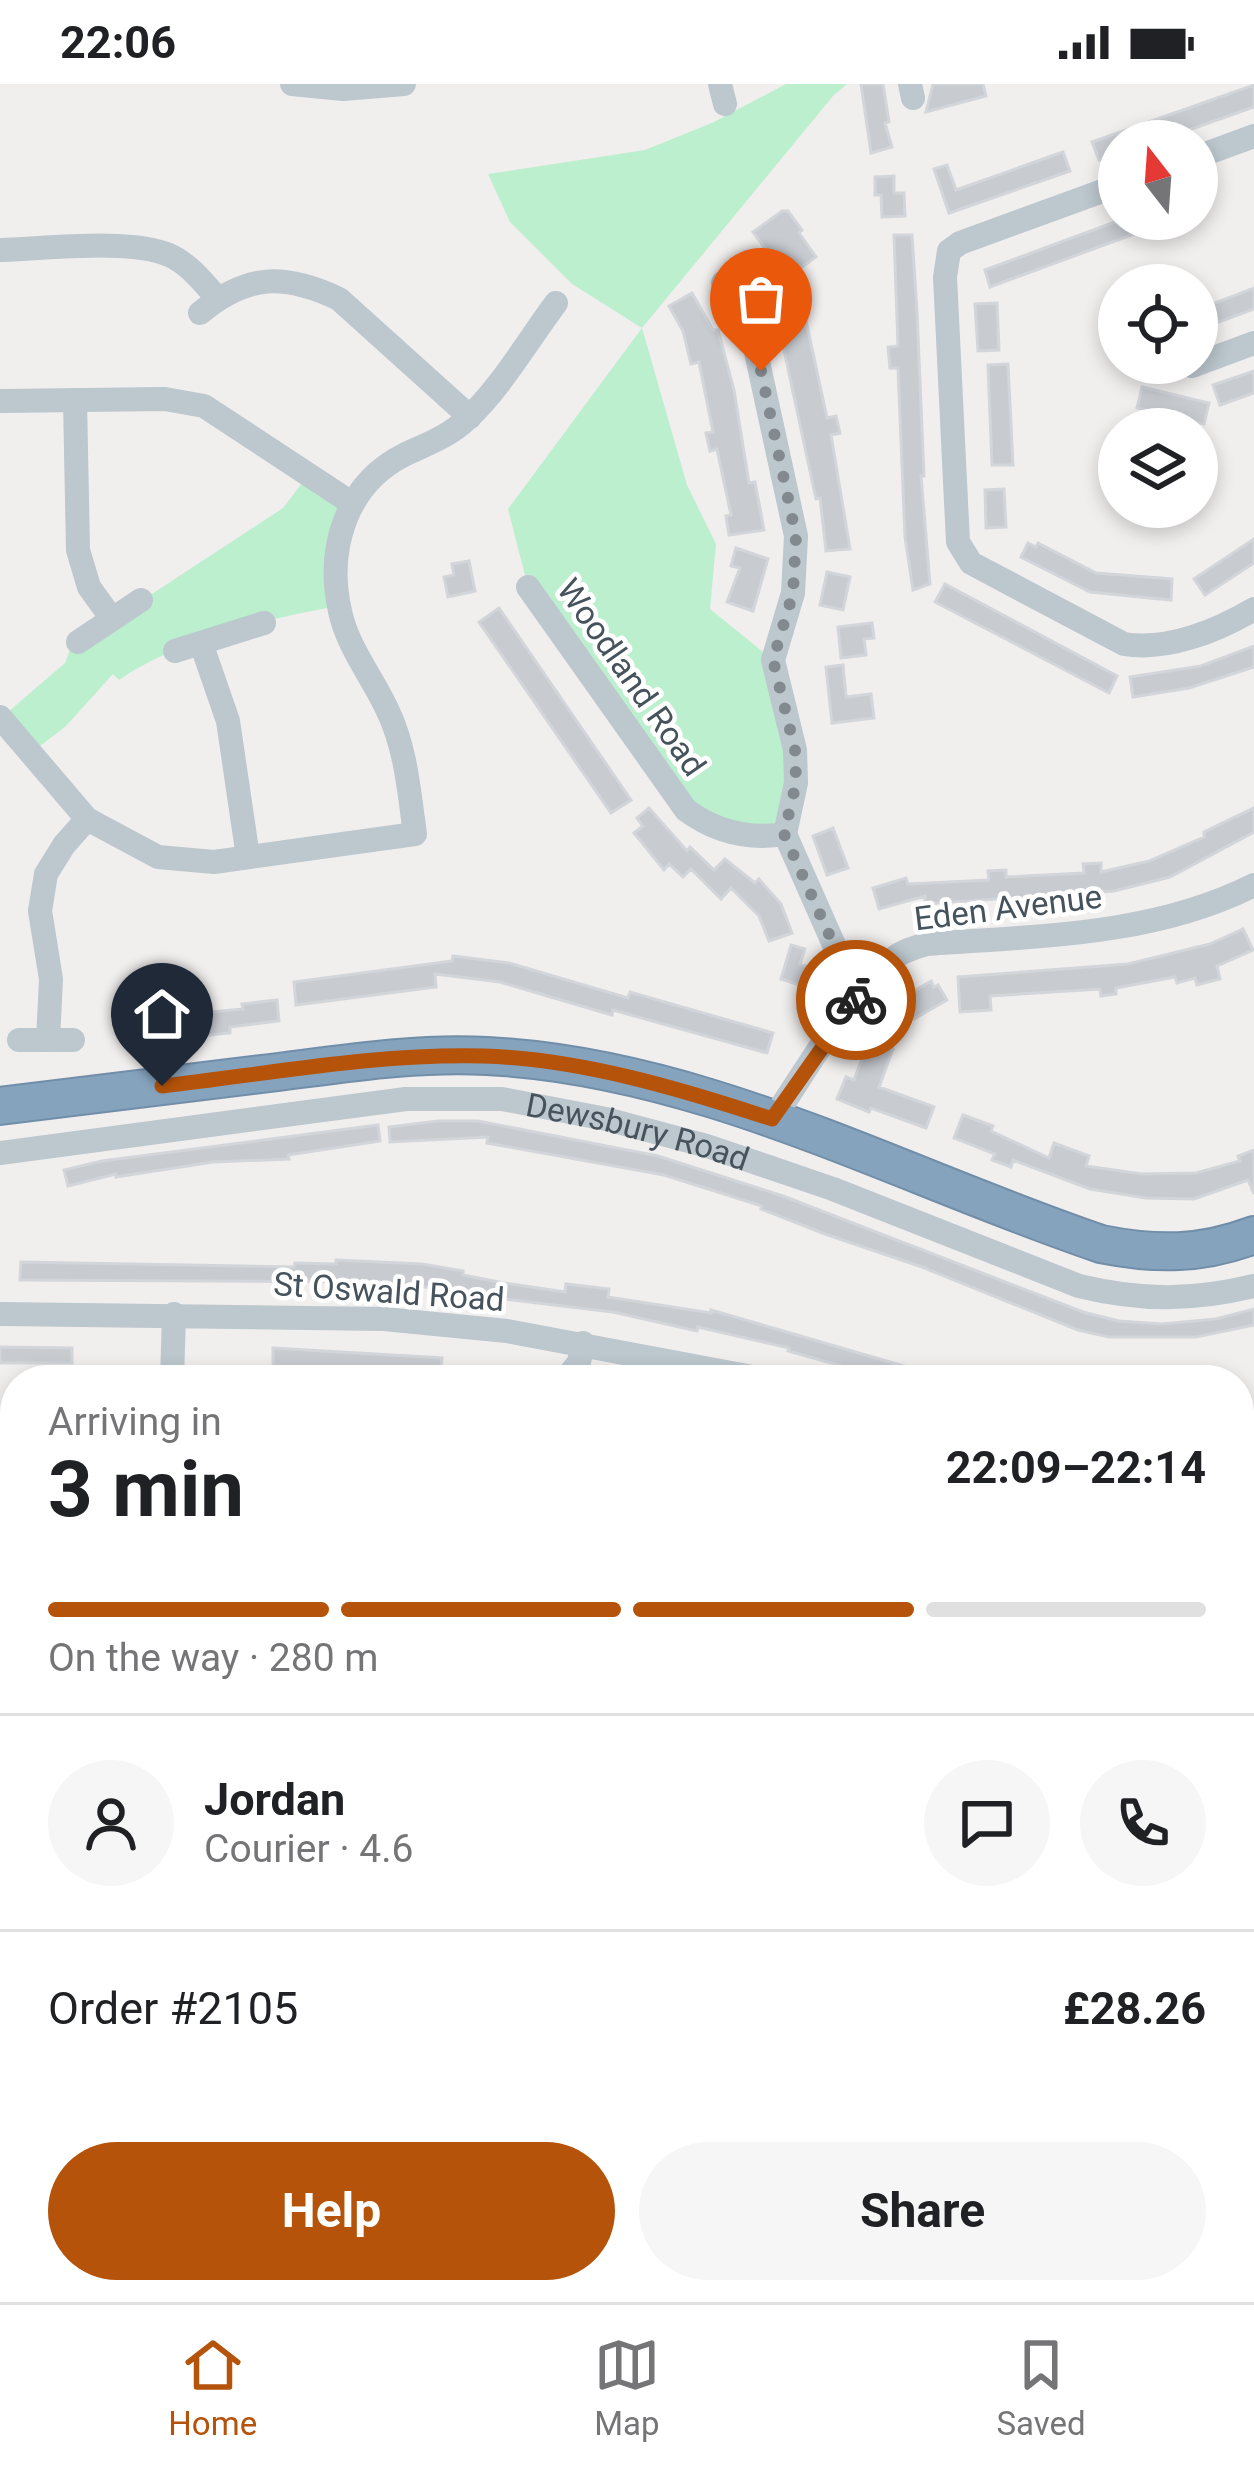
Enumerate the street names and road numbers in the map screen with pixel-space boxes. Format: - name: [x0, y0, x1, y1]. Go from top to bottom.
- street label: Woodland Road: [549, 571, 714, 783]
- street label: Eden Avenue: [912, 877, 1104, 938]
- street label: Dewsbury Road: [523, 1085, 754, 1179]
- street label: St Oswald Road: [272, 1264, 506, 1319]

